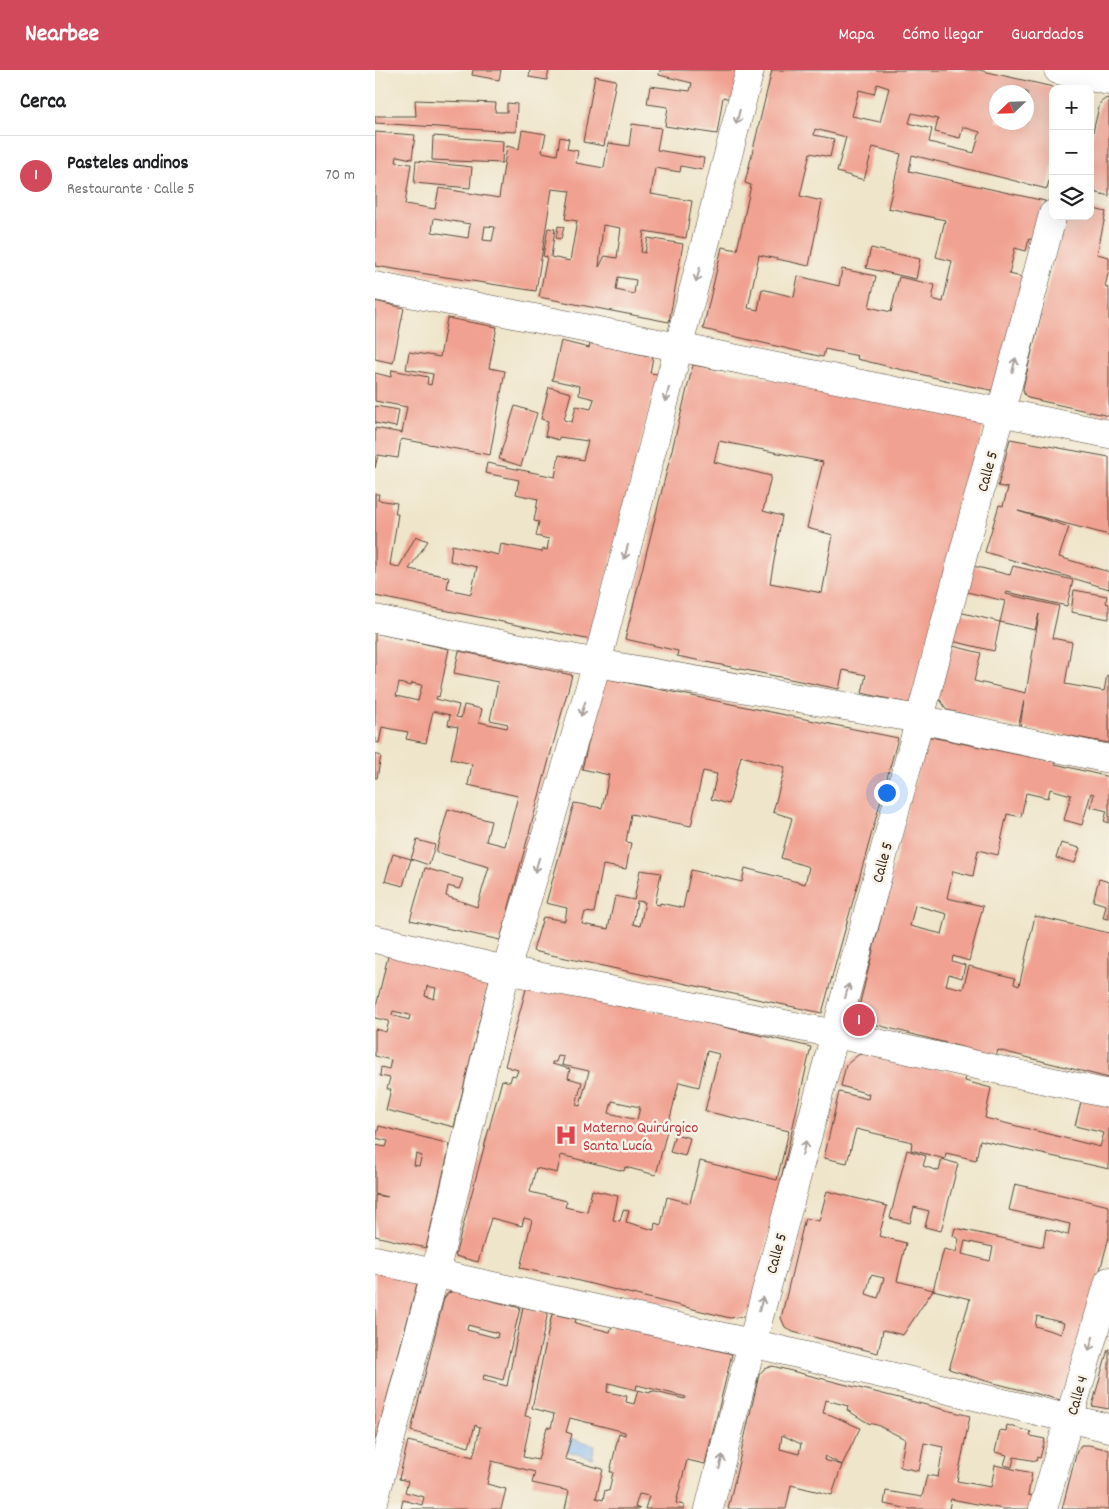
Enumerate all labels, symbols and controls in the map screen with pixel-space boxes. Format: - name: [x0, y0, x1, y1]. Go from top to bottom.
- text: Nearbee: [25, 18, 99, 52]
- text: Mapa: [838, 23, 874, 48]
- text: Cómo llegar: [902, 23, 983, 48]
- text: Guardados: [1011, 23, 1084, 48]
- north arrow: [989, 85, 1034, 130]
- map controls: [1049, 85, 1094, 220]
- button: +: [1049, 85, 1094, 130]
- text: Cerca: [20, 88, 66, 118]
- one-way arrow: [733, 109, 742, 125]
- button: −: [1049, 130, 1094, 175]
- text: Pasteles andinos: [67, 151, 188, 178]
- text: 1: [34, 164, 38, 187]
- text: 70 m: [325, 164, 355, 187]
- button: layers: [1049, 175, 1094, 220]
- text: Restaurante · Calle 5: [67, 178, 195, 201]
- one-way arrow: [693, 266, 702, 282]
- one-way arrow: [1010, 358, 1019, 374]
- one-way arrow: [662, 387, 671, 403]
- street label: Calle 5: [972, 449, 1005, 494]
- one-way arrow: [621, 544, 630, 560]
- one-way arrow: [578, 701, 588, 717]
- your location: [874, 780, 900, 806]
- street label: Calle 5: [867, 840, 900, 885]
- one-way arrow: [531, 856, 541, 872]
- one-way arrow: [843, 983, 852, 999]
- pin: 1: [843, 1001, 875, 1039]
- place label: Materno Quirúrgico Santa Lucía: [583, 1117, 698, 1158]
- hospital icon: Materno Quirúrgico Santa Lucía: [553, 1122, 579, 1148]
- one-way arrow: [800, 1140, 810, 1156]
- street label: Calle 5: [761, 1231, 794, 1276]
- one-way arrow: [757, 1297, 767, 1313]
- one-way arrow: [1085, 1336, 1095, 1352]
- street label: Calle 4: [1062, 1373, 1095, 1418]
- one-way arrow: [717, 1454, 726, 1470]

